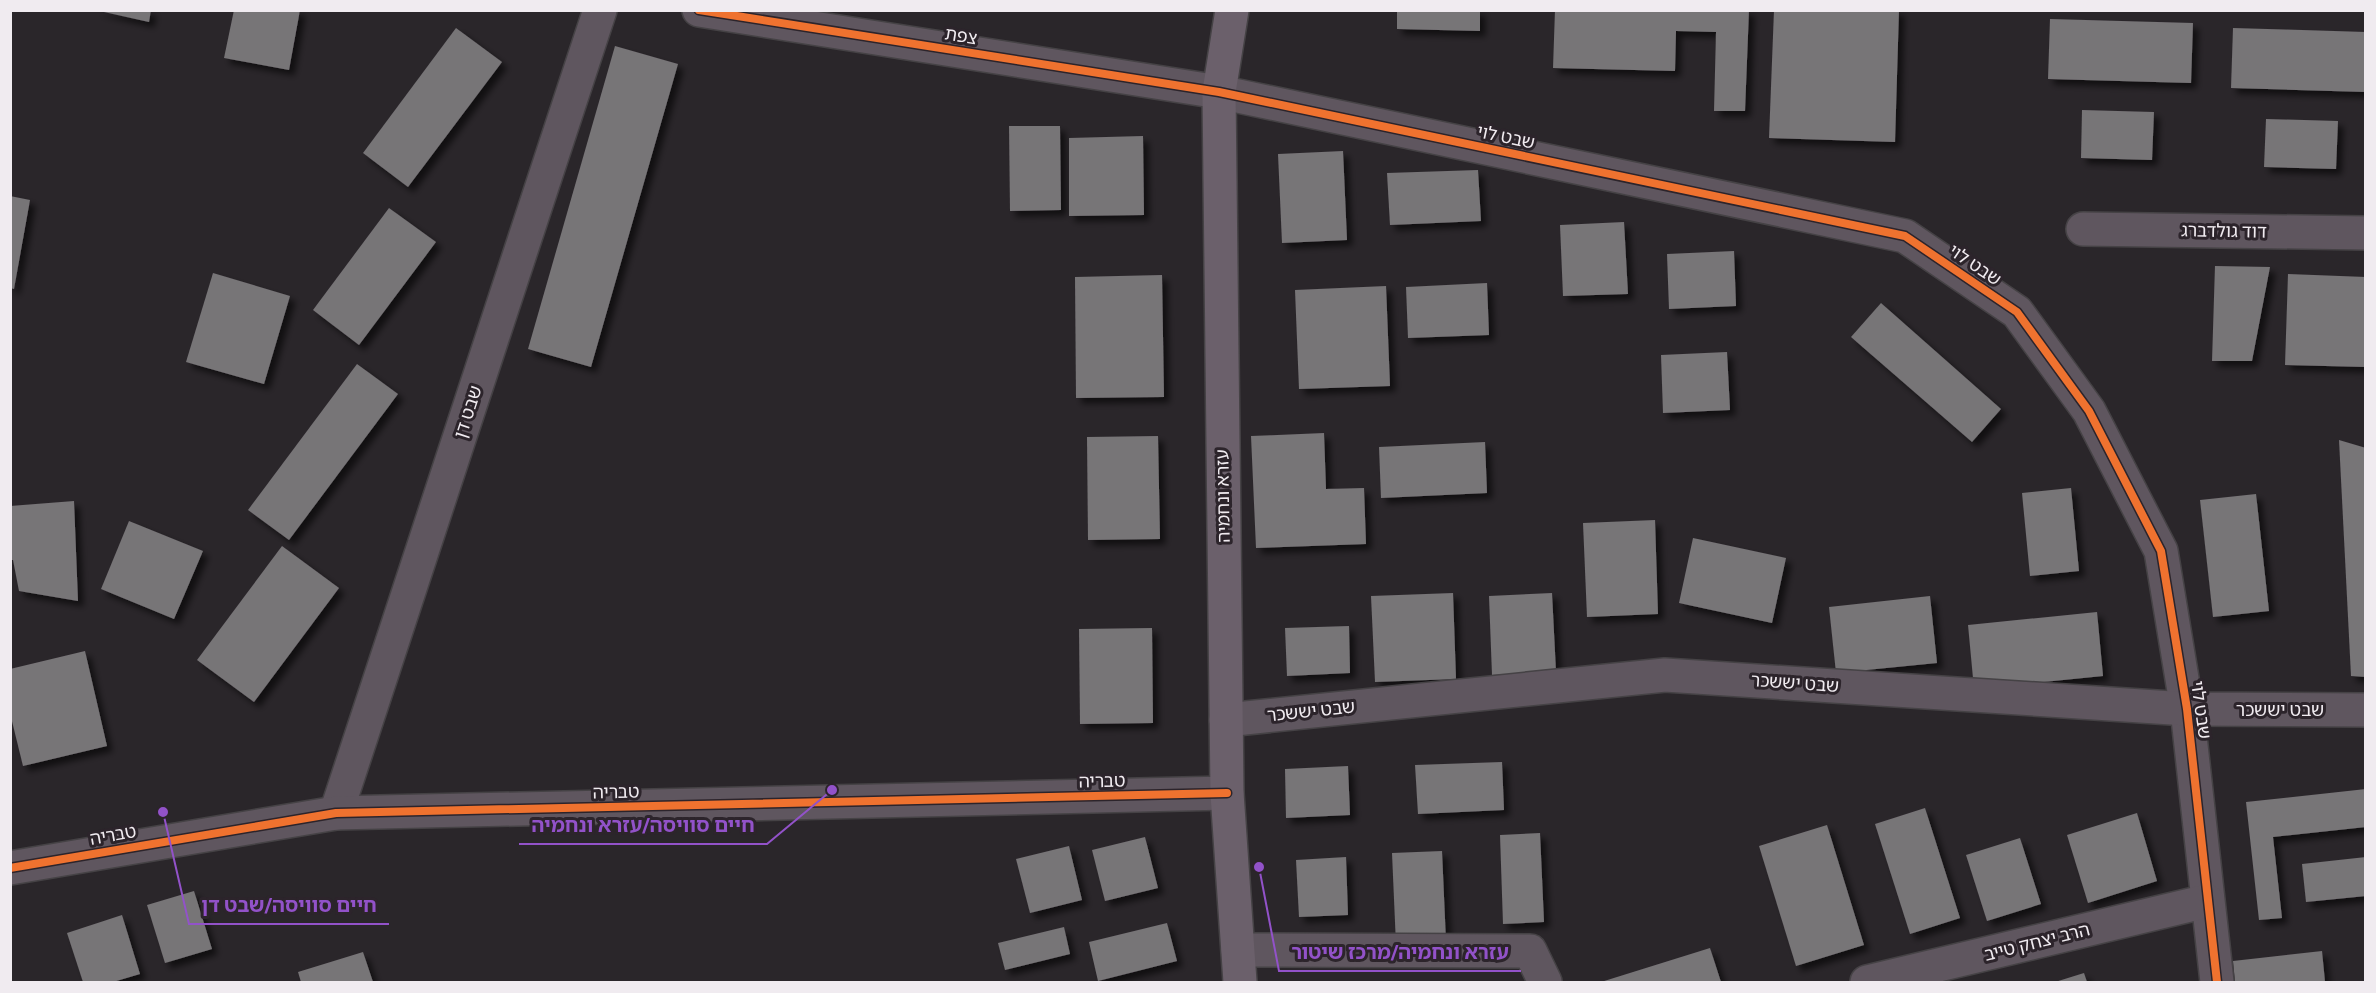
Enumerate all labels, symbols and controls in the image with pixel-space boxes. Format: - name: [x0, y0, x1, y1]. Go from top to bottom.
- street label: צפת: [943, 23, 979, 49]
- street label: שבט לוי: [1475, 120, 1537, 154]
- street label: דוד גולדברג: [2181, 219, 2267, 243]
- street label: שבט לוי: [1945, 239, 2005, 291]
- street label: שבט דן: [449, 383, 487, 441]
- street label: עזרא ונחמיה: [1211, 449, 1235, 543]
- street label: שבט יששכר: [1750, 669, 1840, 697]
- street label: שבט לוי: [2186, 679, 2216, 741]
- street label: שבט יששכר: [1266, 695, 1356, 727]
- street label: שבט יששכר: [2236, 699, 2324, 721]
- street label: טבריה: [1078, 770, 1126, 792]
- street label: טבריה: [592, 781, 640, 803]
- callout: חיים סוויסה/עזרא ונחמיה: [519, 806, 767, 844]
- text: חיים סוויסה/עזרא ונחמיה: [531, 813, 755, 837]
- street label: טבריה: [88, 820, 138, 850]
- callout: חיים סוויסה/שבט דן: [189, 886, 389, 924]
- text: חיים סוויסה/שבט דן: [201, 893, 377, 917]
- street label: הרב יצחק טייב: [1982, 918, 2092, 966]
- callout: עזרא ונחמיה/מרכז שיטור: [1279, 933, 1521, 971]
- text: עזרא ונחמיה/מרכז שיטור: [1291, 940, 1509, 964]

